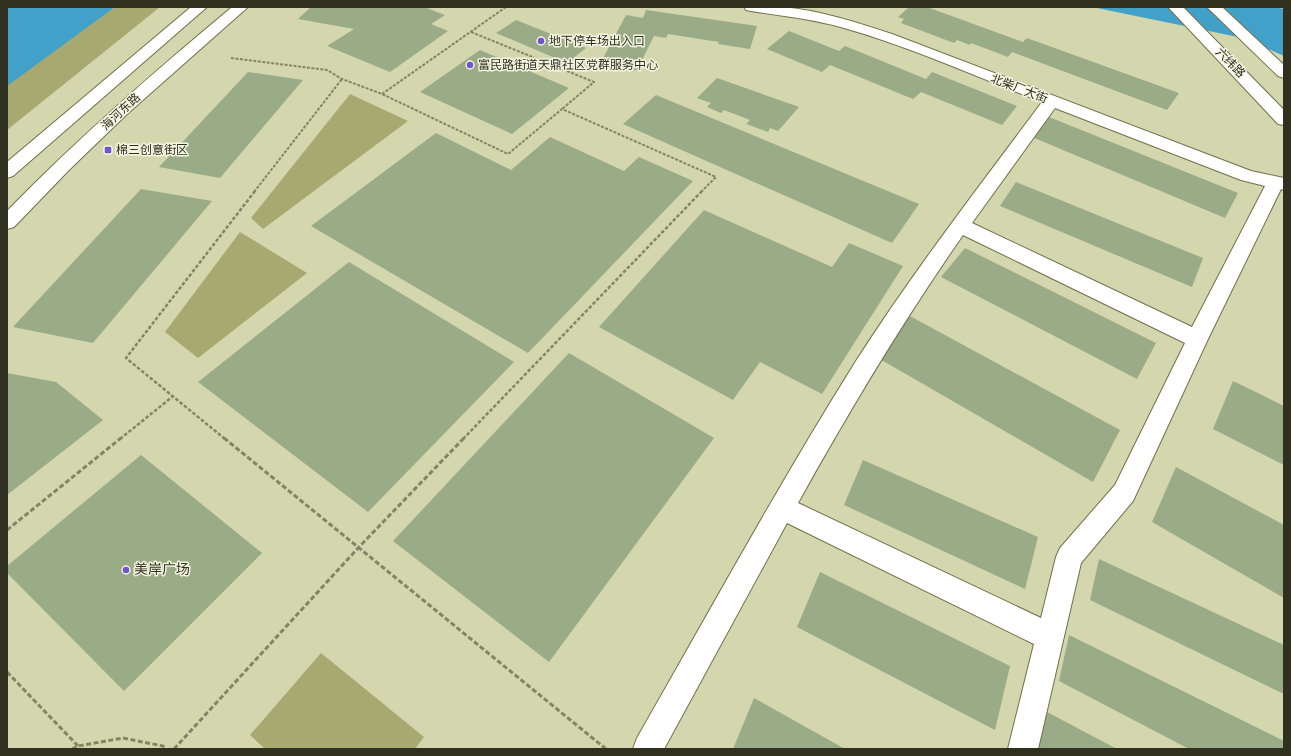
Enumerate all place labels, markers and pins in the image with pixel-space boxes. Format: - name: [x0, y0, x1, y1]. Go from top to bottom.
- place label: 地下停车场出入口: [549, 33, 645, 50]
- marker: 地下停车场出入口: [536, 36, 546, 46]
- place label: 富民路街道天鼎社区党群服务中心: [478, 57, 658, 74]
- marker: 富民路街道天鼎社区党群服务中心: [465, 60, 475, 70]
- place label: 棉三创意街区: [116, 142, 188, 159]
- marker: 棉三创意街区: [103, 145, 113, 155]
- place label: 美岸广场: [134, 560, 190, 580]
- marker: 美岸广场: [121, 565, 131, 575]

